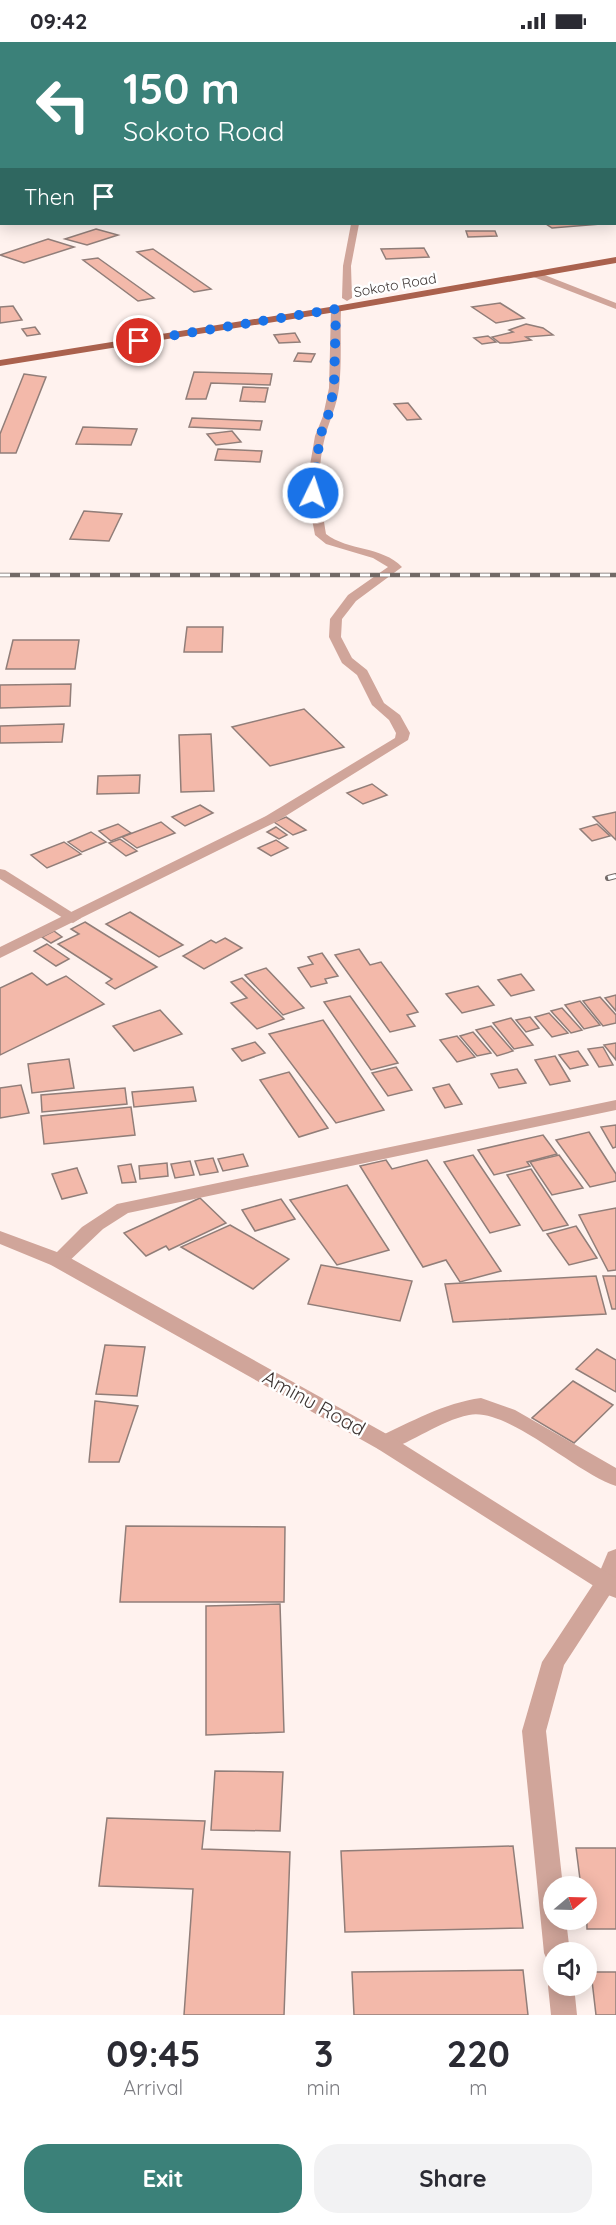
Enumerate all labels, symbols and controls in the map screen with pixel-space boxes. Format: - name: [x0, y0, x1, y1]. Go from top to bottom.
- text: 09:42: [30, 7, 87, 35]
- text: 150 m: [123, 62, 240, 115]
- icon: left: [24, 66, 102, 144]
- text: Sokoto Road: [123, 114, 284, 148]
- icon: arrive: [87, 180, 120, 213]
- text: Then: [24, 183, 75, 211]
- street label: Sokoto Road: [352, 269, 438, 301]
- pin: [113, 315, 164, 366]
- icon: arrive: [122, 324, 155, 357]
- position arrow: [281, 461, 345, 525]
- street label: Aminu Road: [259, 1364, 370, 1441]
- north arrow: [543, 1876, 597, 1930]
- map controls: [543, 1876, 597, 1996]
- button: sound: [543, 1942, 597, 1996]
- text: 09:45: [106, 2031, 200, 2076]
- text: 3: [314, 2031, 333, 2076]
- text: 220: [447, 2031, 510, 2076]
- text: Arrival: [123, 2075, 183, 2100]
- text: min: [307, 2075, 341, 2100]
- text: m: [469, 2075, 487, 2100]
- button: Exit: [24, 2144, 302, 2213]
- button: Share: [314, 2144, 592, 2213]

